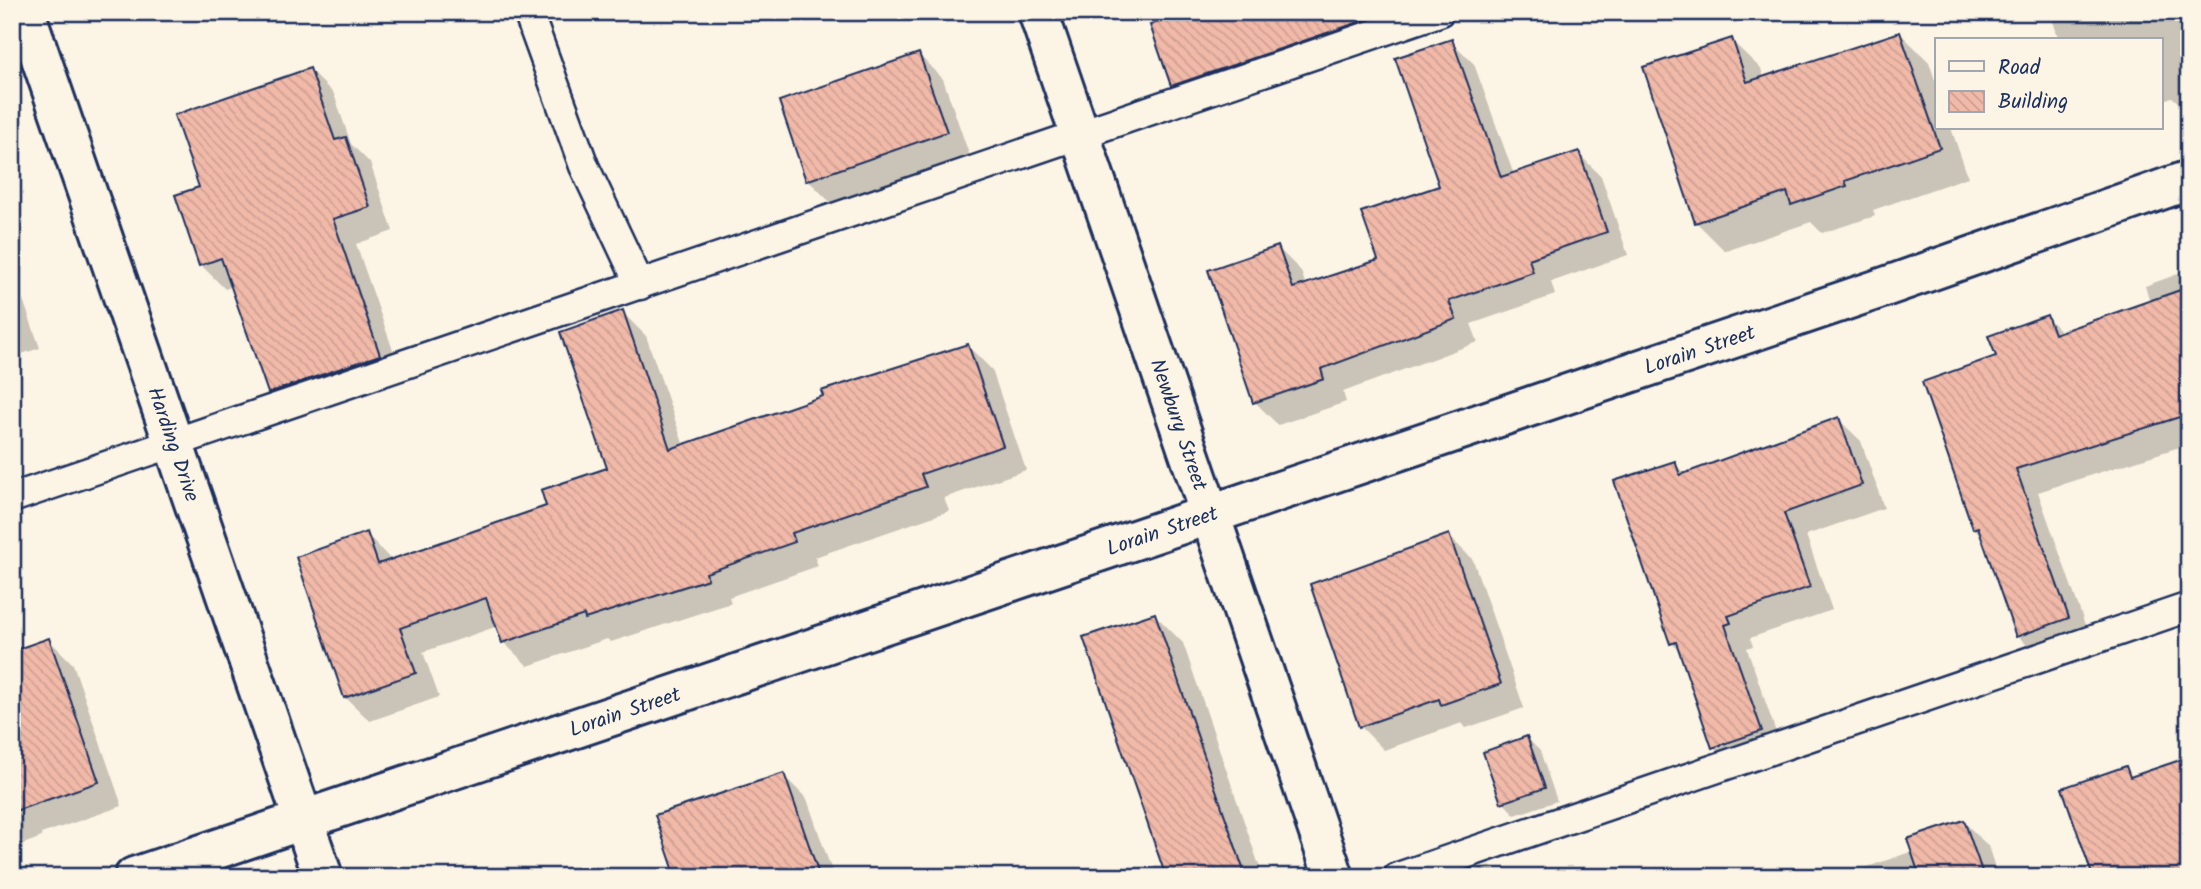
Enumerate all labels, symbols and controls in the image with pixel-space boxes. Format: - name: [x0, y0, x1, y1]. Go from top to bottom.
- legend: [1935, 38, 2162, 130]
- text: Road: [1998, 52, 2041, 85]
- text: Building: [1998, 86, 2068, 119]
- street label: Lorain Street: [1640, 317, 1761, 385]
- street label: Newbury Street: [1140, 355, 1216, 496]
- street label: Harding Drive: [137, 383, 208, 507]
- street label: Lorain Street: [1103, 498, 1224, 566]
- street label: Lorain Street: [565, 679, 686, 747]

